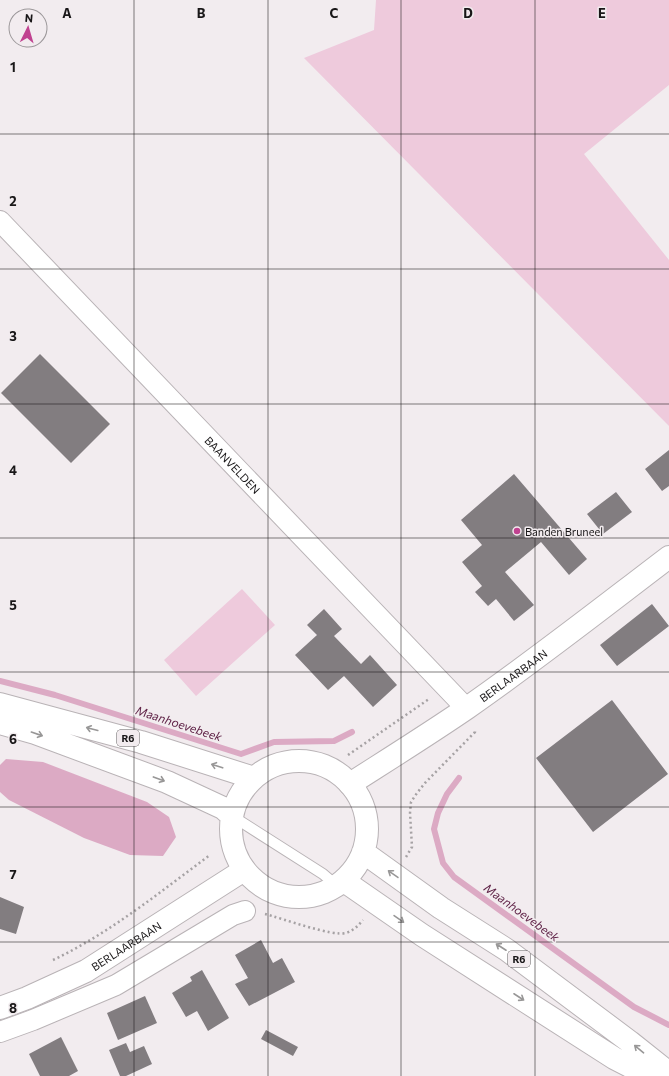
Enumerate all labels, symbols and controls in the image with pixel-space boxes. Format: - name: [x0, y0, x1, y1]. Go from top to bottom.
- text: A: [62, 5, 72, 21]
- text: B: [197, 5, 206, 21]
- text: C: [330, 5, 339, 21]
- text: D: [463, 5, 473, 21]
- text: E: [598, 5, 606, 21]
- north arrow: [8, 8, 48, 48]
- text: N: [24, 11, 34, 24]
- text: 1: [10, 59, 16, 75]
- text: 2: [9, 193, 17, 209]
- text: 3: [9, 328, 17, 344]
- street label: BAANVELDEN: [203, 433, 263, 496]
- text: 4: [9, 462, 17, 478]
- place label: Banden Bruneel: [525, 525, 603, 538]
- marker: Banden Bruneel: [512, 526, 522, 536]
- text: 5: [9, 597, 17, 613]
- street label: BERLAARBAAN: [477, 646, 549, 704]
- water label: Maanhoevebeek: [134, 702, 224, 744]
- one-way arrow: [86, 724, 99, 732]
- road number: R6: [117, 730, 139, 746]
- text: 6: [9, 731, 17, 747]
- one-way arrow: [31, 731, 44, 738]
- one-way arrow: [210, 762, 223, 769]
- one-way arrow: [153, 776, 166, 783]
- text: 7: [9, 866, 17, 882]
- one-way arrow: [387, 870, 398, 878]
- water label: Maanhoevebeek: [482, 880, 563, 944]
- one-way arrow: [393, 915, 404, 923]
- street label: BERLAARBAAN: [88, 918, 163, 973]
- one-way arrow: [495, 942, 506, 951]
- road number: R6: [508, 951, 530, 967]
- one-way arrow: [513, 994, 525, 1002]
- text: 8: [9, 1000, 17, 1016]
- one-way arrow: [634, 1044, 644, 1053]

